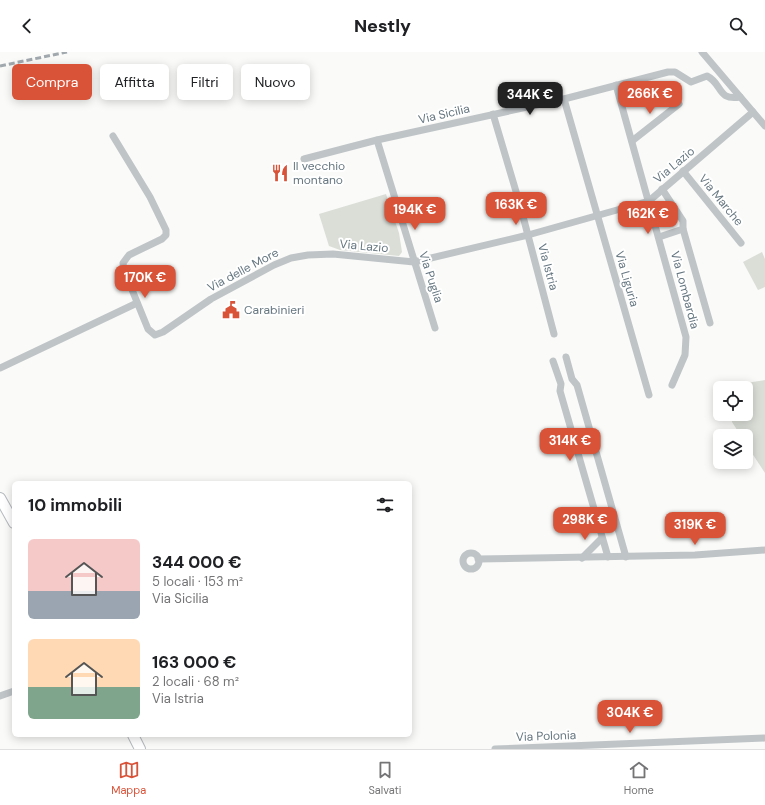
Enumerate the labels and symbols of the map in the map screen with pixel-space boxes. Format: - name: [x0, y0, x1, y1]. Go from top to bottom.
- pin: 266K €: [617, 81, 683, 115]
- pin: 344K €: [497, 82, 563, 116]
- street label: Via Sicilia: [417, 100, 471, 128]
- street label: Via Lazio: [650, 143, 698, 187]
- place label: Il vecchio montano: [293, 158, 345, 188]
- restaurant icon: Il vecchio montano: [270, 163, 290, 183]
- street label: Via Marche: [695, 171, 747, 229]
- pin: 163K €: [483, 192, 549, 226]
- pin: 194K €: [382, 197, 448, 231]
- pin: 162K €: [615, 201, 681, 235]
- street label: Via Lazio: [339, 236, 389, 256]
- street label: Via Istria: [534, 242, 562, 292]
- street label: Via delle More: [205, 244, 282, 296]
- street label: Via Puglia: [415, 249, 447, 305]
- street label: Via Liguria: [611, 249, 643, 309]
- street label: Via Lombardia: [667, 249, 703, 331]
- pin: 170K €: [112, 265, 178, 299]
- public building icon: Carabinieri: [221, 300, 241, 320]
- place label: Carabinieri: [244, 302, 305, 318]
- pin: 314K €: [537, 428, 603, 462]
- pin: 298K €: [552, 507, 618, 541]
- pin: 319K €: [662, 512, 728, 546]
- pin: 304K €: [597, 700, 663, 734]
- street label: Via Polonia: [516, 727, 576, 745]

